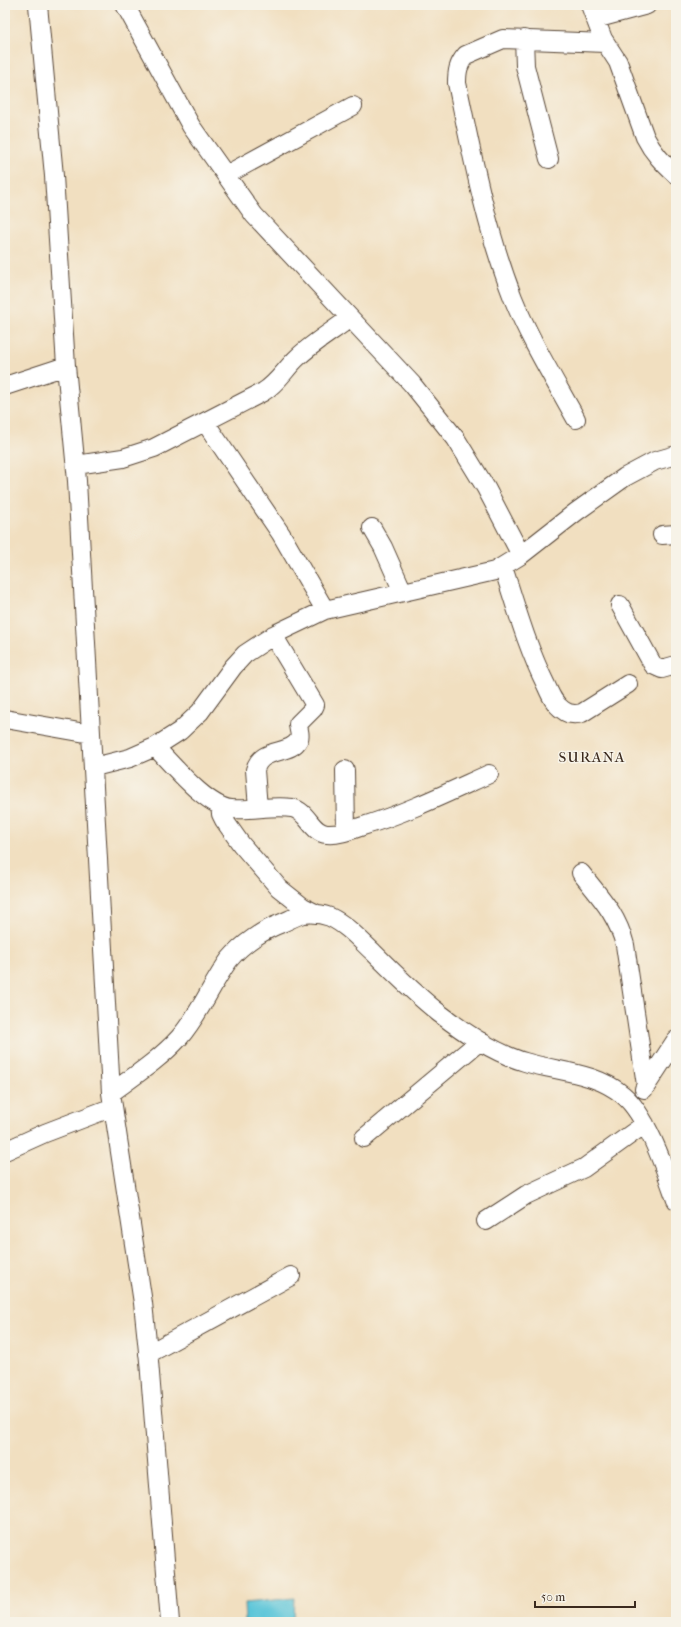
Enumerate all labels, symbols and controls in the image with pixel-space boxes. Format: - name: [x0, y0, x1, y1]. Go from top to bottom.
- district label: SURANA: [559, 748, 625, 766]
- scale bar: [535, 1583, 635, 1609]
- text: 50 m: [541, 1590, 565, 1604]

